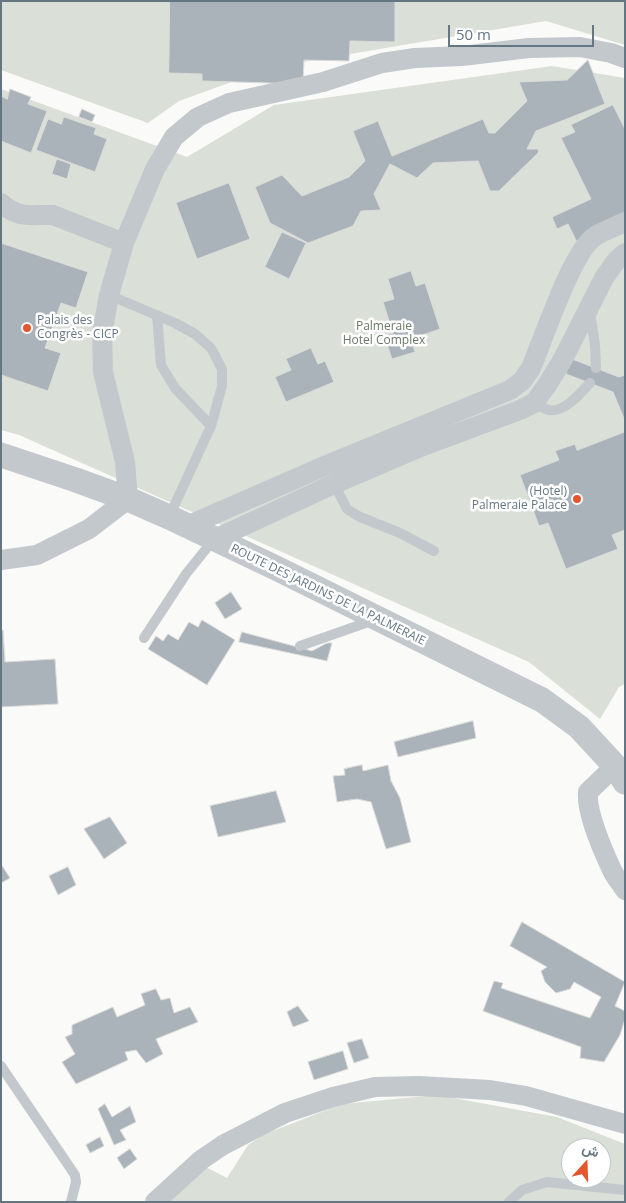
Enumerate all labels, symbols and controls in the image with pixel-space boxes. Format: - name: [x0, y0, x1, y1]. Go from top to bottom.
- scale bar: [451, 15, 597, 47]
- text: 50 m: [456, 24, 491, 44]
- place label: Palais des Congrès - CICP: [37, 314, 119, 342]
- park label: Palmeraie Hotel Complex: [343, 320, 425, 348]
- marker: Palais des Congrès - CICP: [21, 322, 33, 334]
- place label: (Hotel) Palmeraie Palace: [472, 485, 567, 513]
- marker: (Hotel) Palmeraie Palace: [571, 493, 583, 505]
- street label: ROUTE DES JARDINS DE LA PALMERAIE: [228, 541, 428, 649]
- north arrow: [561, 1138, 611, 1188]
- text: ش: [580, 1138, 602, 1161]

